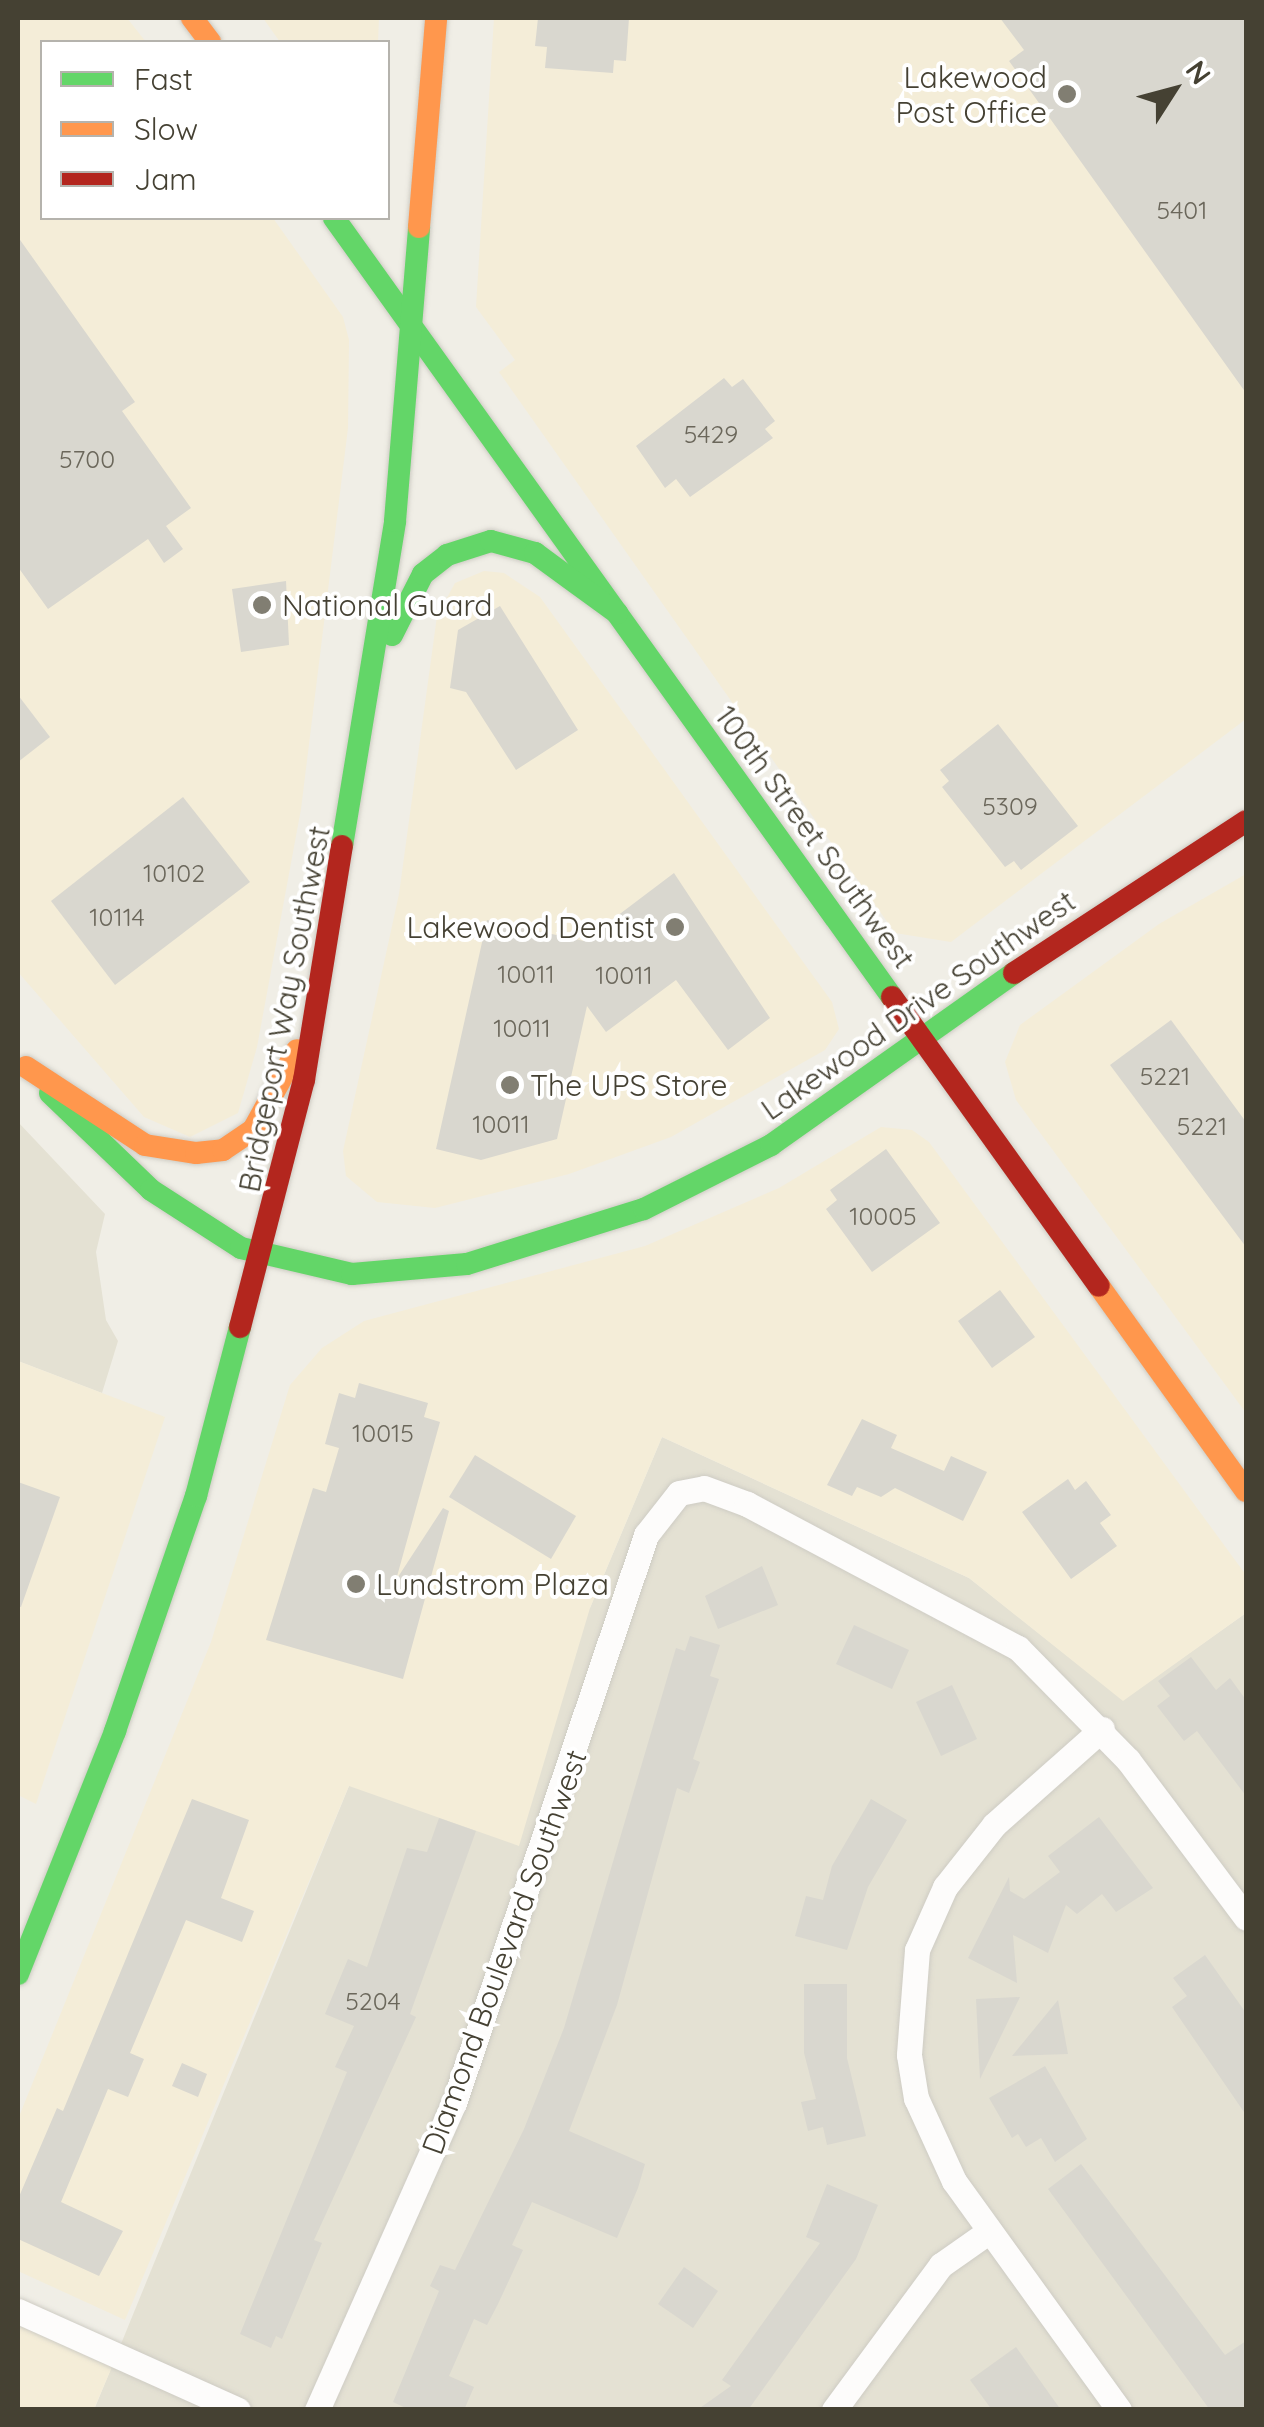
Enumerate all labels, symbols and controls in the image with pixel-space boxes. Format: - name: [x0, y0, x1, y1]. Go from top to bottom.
- legend: [40, 40, 390, 220]
- north arrow: [1124, 40, 1224, 140]
- text: N: [1178, 53, 1219, 91]
- place label: Lakewood Post Office: [895, 59, 1047, 130]
- text: Fast: [134, 60, 193, 98]
- marker: Lakewood Post Office: [1056, 83, 1078, 105]
- text: Slow: [134, 110, 198, 148]
- text: Jam: [134, 160, 197, 198]
- house number: 5401: [1157, 195, 1207, 225]
- house number: 5429: [684, 419, 738, 449]
- house number: 5700: [59, 444, 115, 474]
- place label: National Guard: [282, 587, 493, 623]
- marker: National Guard: [251, 594, 273, 616]
- street label: 100th Street Southwest: [708, 699, 922, 975]
- house number: 5309: [982, 791, 1038, 821]
- street label: Bridgeport Way Southwest: [231, 823, 337, 1195]
- house number: 10102: [143, 858, 205, 888]
- street label: Lakewood Drive Southwest: [754, 883, 1082, 1127]
- house number: 10114: [89, 902, 145, 932]
- place label: Lakewood Dentist: [406, 909, 655, 945]
- marker: Lakewood Dentist: [664, 916, 686, 938]
- house number: 10011: [497, 959, 555, 989]
- house number: 10011: [595, 960, 653, 990]
- house number: 10011: [493, 1013, 551, 1043]
- house number: 5221: [1140, 1061, 1190, 1091]
- place label: The UPS Store: [530, 1067, 727, 1103]
- marker: The UPS Store: [499, 1074, 521, 1096]
- house number: 10011: [472, 1109, 530, 1139]
- house number: 5221: [1177, 1111, 1227, 1141]
- house number: 10005: [849, 1201, 917, 1231]
- house number: 10015: [352, 1418, 414, 1448]
- place label: Lundstrom Plaza: [376, 1566, 609, 1602]
- marker: Lundstrom Plaza: [345, 1573, 367, 1595]
- street label: Diamond Boulevard Southwest: [414, 1745, 594, 2159]
- house number: 5204: [345, 1986, 401, 2016]

